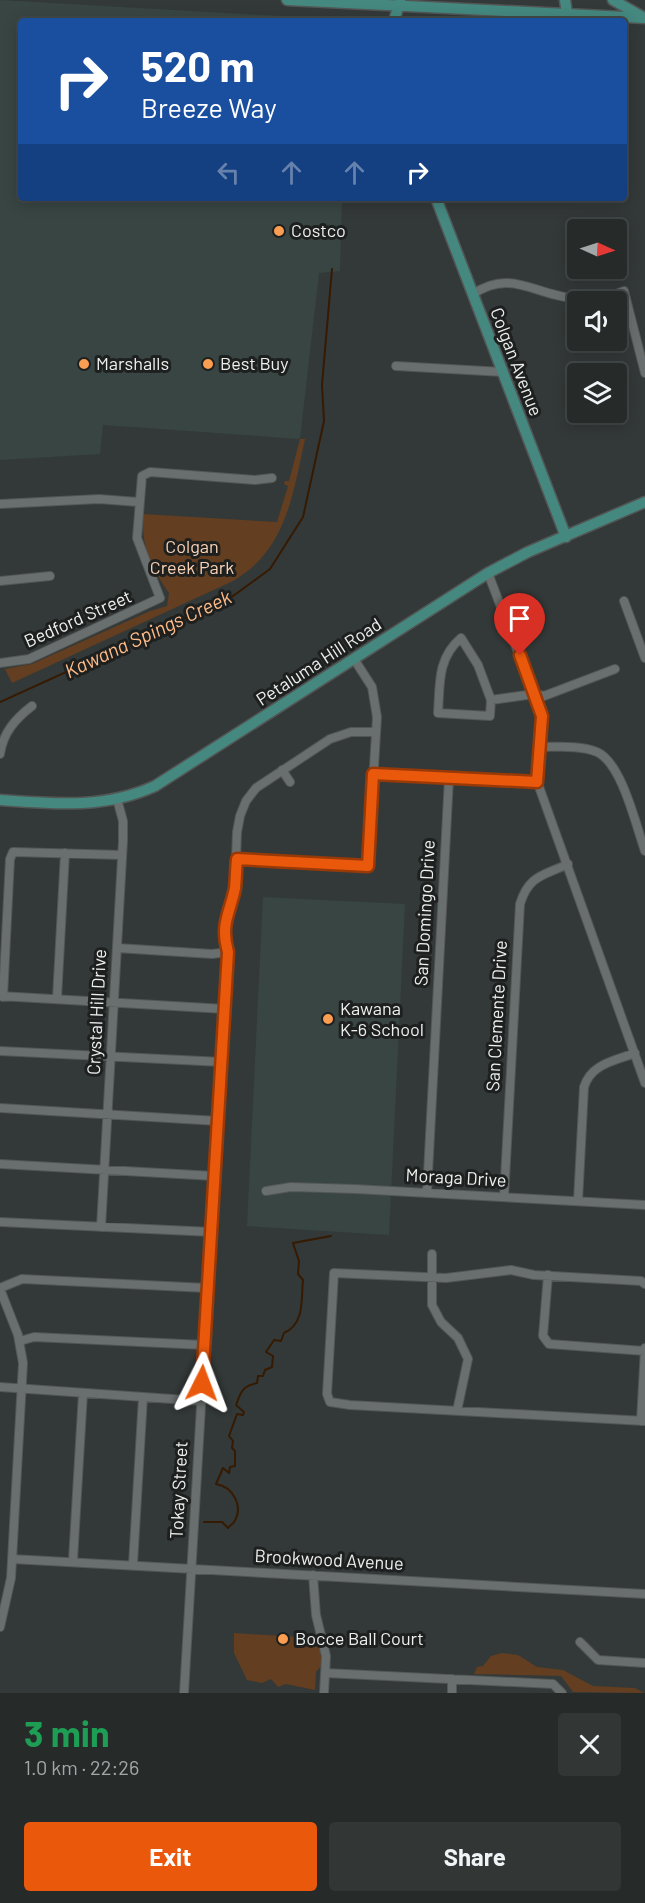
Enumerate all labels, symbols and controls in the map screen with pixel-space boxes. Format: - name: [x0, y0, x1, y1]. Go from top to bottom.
- text: 520 m: [141, 40, 255, 90]
- icon: right: [42, 42, 120, 120]
- text: Breeze Way: [141, 91, 277, 123]
- icon: left: [212, 156, 245, 189]
- icon: ahead: [275, 156, 308, 189]
- icon: ahead: [338, 156, 371, 189]
- icon: right: [401, 156, 434, 189]
- place label: Costco: [291, 219, 346, 241]
- north arrow: [567, 219, 627, 279]
- map controls: [567, 219, 627, 423]
- marker: Costco: [272, 224, 286, 238]
- button: sound: [567, 291, 627, 351]
- street label: Colgan Avenue: [486, 304, 548, 419]
- place label: Marshalls: [96, 352, 169, 374]
- place label: Best Buy: [220, 352, 289, 374]
- marker: Marshalls: [77, 357, 91, 371]
- marker: Best Buy: [201, 357, 215, 371]
- button: layers: [567, 363, 627, 423]
- park label: Colgan Creek Park: [150, 535, 234, 578]
- water label: Kawana Spings Creek: [60, 584, 235, 682]
- street label: Bedford Street: [21, 585, 135, 652]
- pin: [494, 593, 545, 655]
- icon: arrive: [503, 602, 536, 635]
- street label: Petaluma Hill Road: [252, 612, 385, 710]
- street label: San Domingo Drive: [409, 839, 439, 987]
- street label: San Clemente Drive: [481, 940, 511, 1092]
- street label: Crystal Hill Drive: [82, 948, 110, 1076]
- place label: Kawana K-6 School: [340, 997, 424, 1040]
- marker: Kawana K-6 School: [321, 1012, 335, 1026]
- street label: Moraga Drive: [405, 1163, 507, 1191]
- position arrow: [170, 1351, 234, 1415]
- street label: Tokay Street: [164, 1441, 192, 1539]
- street label: Brookwood Avenue: [254, 1544, 404, 1574]
- place label: Bocce Ball Court: [295, 1627, 424, 1649]
- marker: Bocce Ball Court: [276, 1632, 290, 1646]
- text: 3 min: [24, 1711, 110, 1754]
- button: close: [558, 1713, 621, 1776]
- text: 1.0 km · 22:26: [24, 1755, 139, 1779]
- button: Exit: [24, 1822, 317, 1891]
- button: Share: [329, 1822, 621, 1891]

